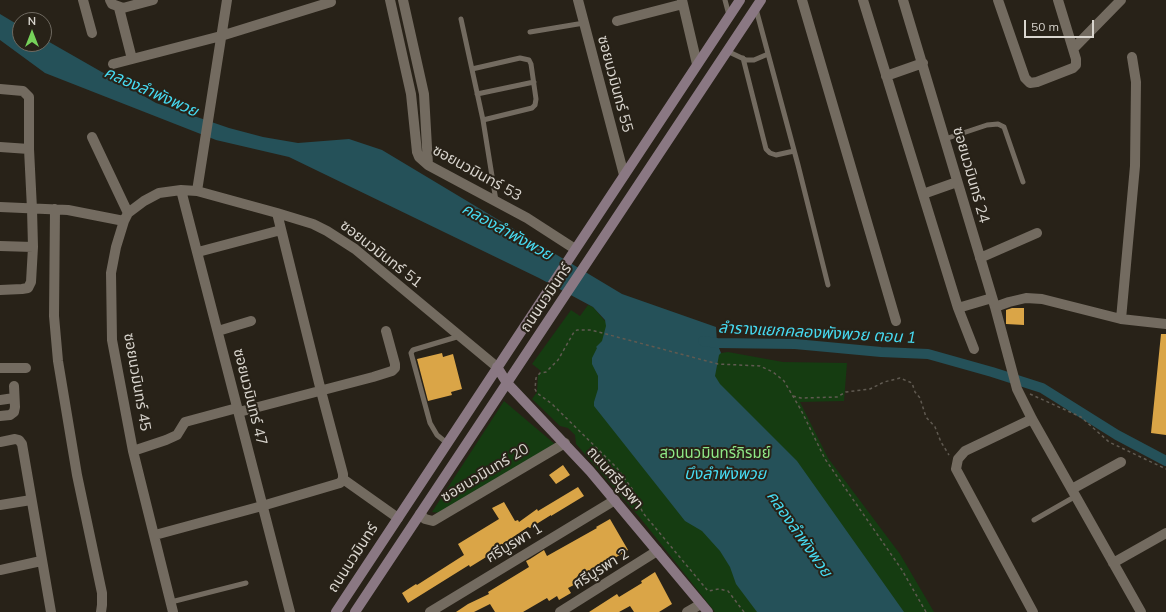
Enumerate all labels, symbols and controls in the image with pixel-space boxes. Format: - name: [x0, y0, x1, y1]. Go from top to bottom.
- north arrow: [12, 12, 52, 52]
- scale bar: [1026, 12, 1096, 38]
- text: N: [28, 14, 36, 28]
- text: 50 m: [1031, 19, 1059, 34]
- street label: ซอยนวมินทร์ 55: [593, 34, 637, 134]
- water label: คลองลำพังพวย: [101, 63, 201, 121]
- street label: ซอยนวมินทร์ 24: [949, 125, 993, 225]
- street label: ซอยนวมินทร์ 53: [429, 141, 525, 205]
- water label: คลองลำพังพวย: [458, 199, 556, 265]
- street label: ซอยนวมินทร์ 51: [336, 216, 426, 292]
- street label: ถนนนวมินทร์: [516, 260, 576, 336]
- water label: ลำรางแยกคลองพังพวย ตอน 1: [717, 318, 917, 348]
- street label: ซอยนวมินทร์ 45: [120, 332, 154, 432]
- street label: ซอยนวมินทร์ 47: [229, 347, 271, 447]
- street label: ซอยนวมินทร์ 20: [438, 440, 532, 506]
- street label: ถนนศรีบูรพา: [583, 443, 647, 513]
- park label: สวนนวมินทร์ภิรมย์: [659, 444, 771, 462]
- water label: บึงลำพังพวย: [684, 464, 766, 484]
- water label: คลองลำพังพวย: [762, 487, 836, 581]
- street label: ศรีบูรพา 1: [483, 519, 545, 567]
- street label: ถนนนวมินทร์: [324, 520, 382, 596]
- street label: ศรีบูรพา 2: [570, 545, 632, 593]

